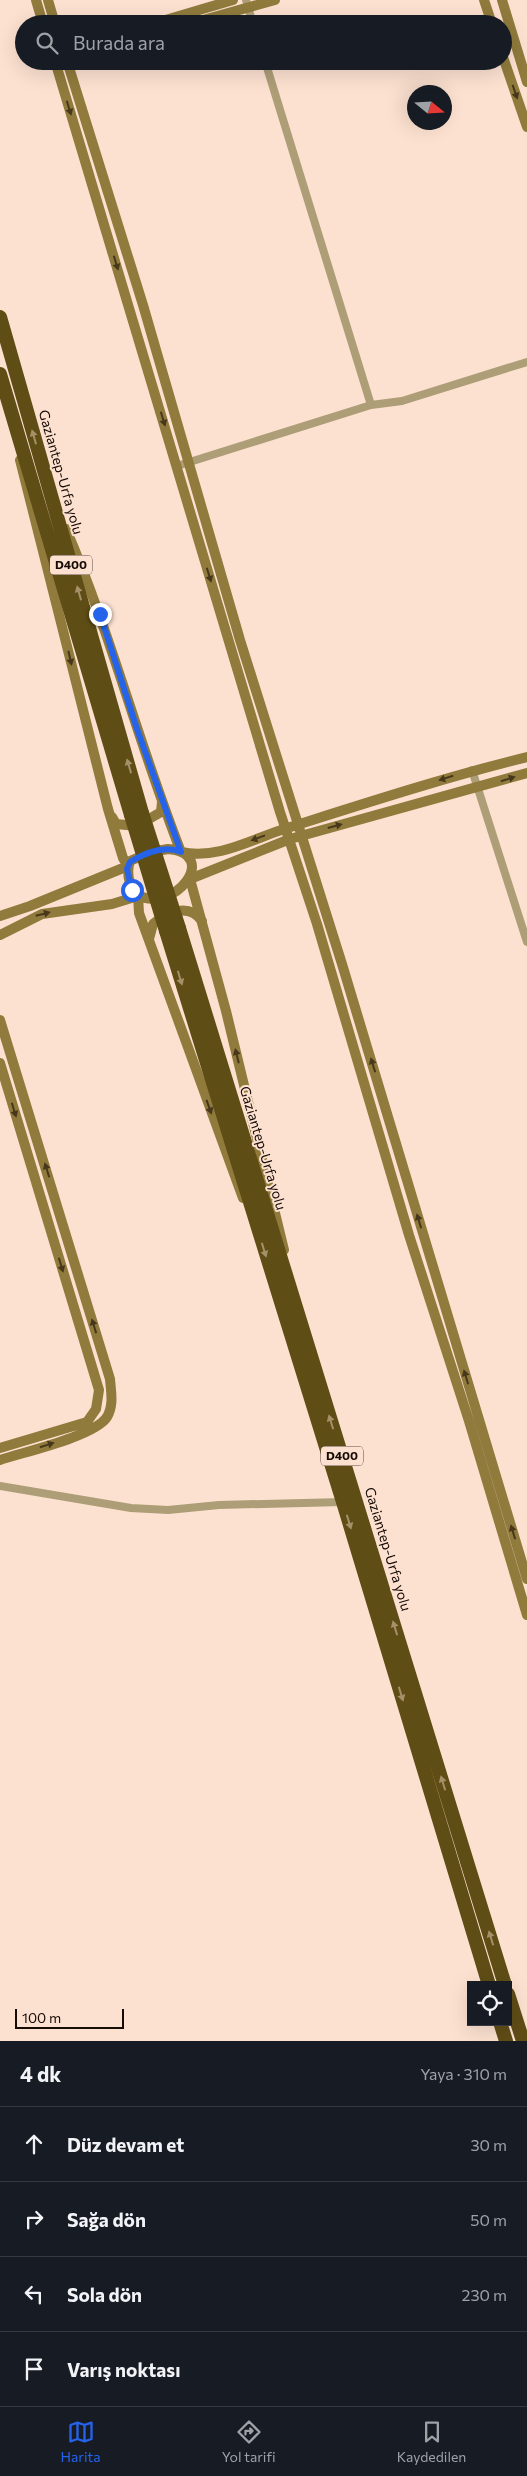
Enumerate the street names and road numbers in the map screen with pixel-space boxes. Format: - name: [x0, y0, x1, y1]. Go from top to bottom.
- street label: Gaziantep-Urfa yolu: [36, 408, 87, 536]
- road number: D400: [50, 556, 92, 574]
- street label: Gaziantep-Urfa yolu: [237, 1084, 290, 1212]
- road number: D400: [321, 1446, 363, 1465]
- street label: Gaziantep-Urfa yolu: [362, 1485, 415, 1613]

